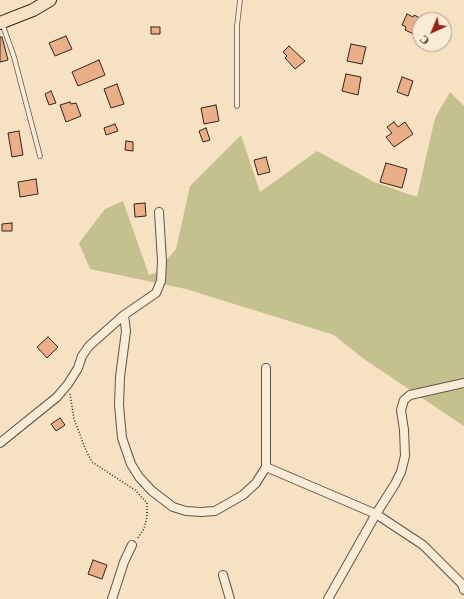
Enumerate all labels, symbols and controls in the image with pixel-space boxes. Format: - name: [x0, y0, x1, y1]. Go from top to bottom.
- north arrow: [412, 12, 452, 52]
- text: С: [417, 32, 432, 48]

